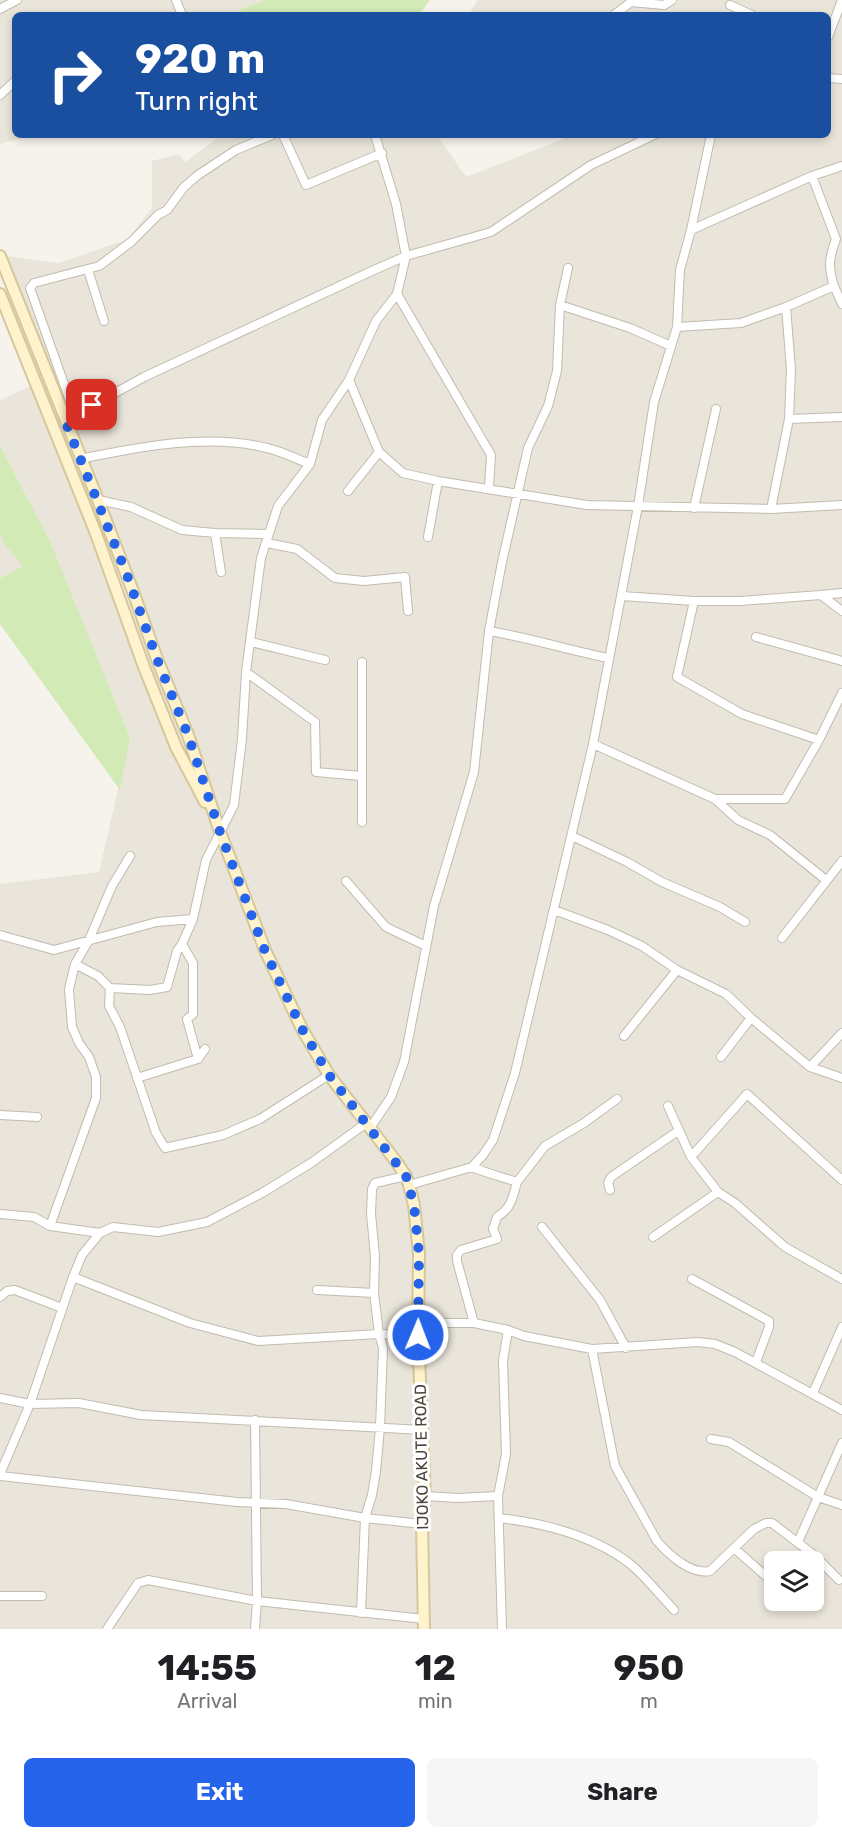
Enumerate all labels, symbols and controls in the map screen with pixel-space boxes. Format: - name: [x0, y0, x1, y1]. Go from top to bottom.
- text: 920 m: [135, 34, 265, 84]
- icon: right: [36, 36, 114, 114]
- text: Turn right: [135, 85, 258, 117]
- pin: [66, 379, 117, 430]
- icon: arrive: [75, 388, 108, 421]
- position arrow: [386, 1303, 450, 1367]
- street label: IJOKO AKUTE ROAD: [411, 1384, 432, 1530]
- map controls: [764, 1551, 824, 1611]
- button: layers: [764, 1551, 824, 1611]
- text: 14:55: [158, 1646, 257, 1689]
- text: 12: [415, 1646, 456, 1689]
- text: 950: [614, 1646, 684, 1689]
- text: Arrival: [177, 1689, 237, 1713]
- text: min: [418, 1689, 453, 1713]
- text: m: [640, 1689, 658, 1713]
- button: Exit: [24, 1758, 415, 1827]
- button: Share: [427, 1758, 818, 1827]

